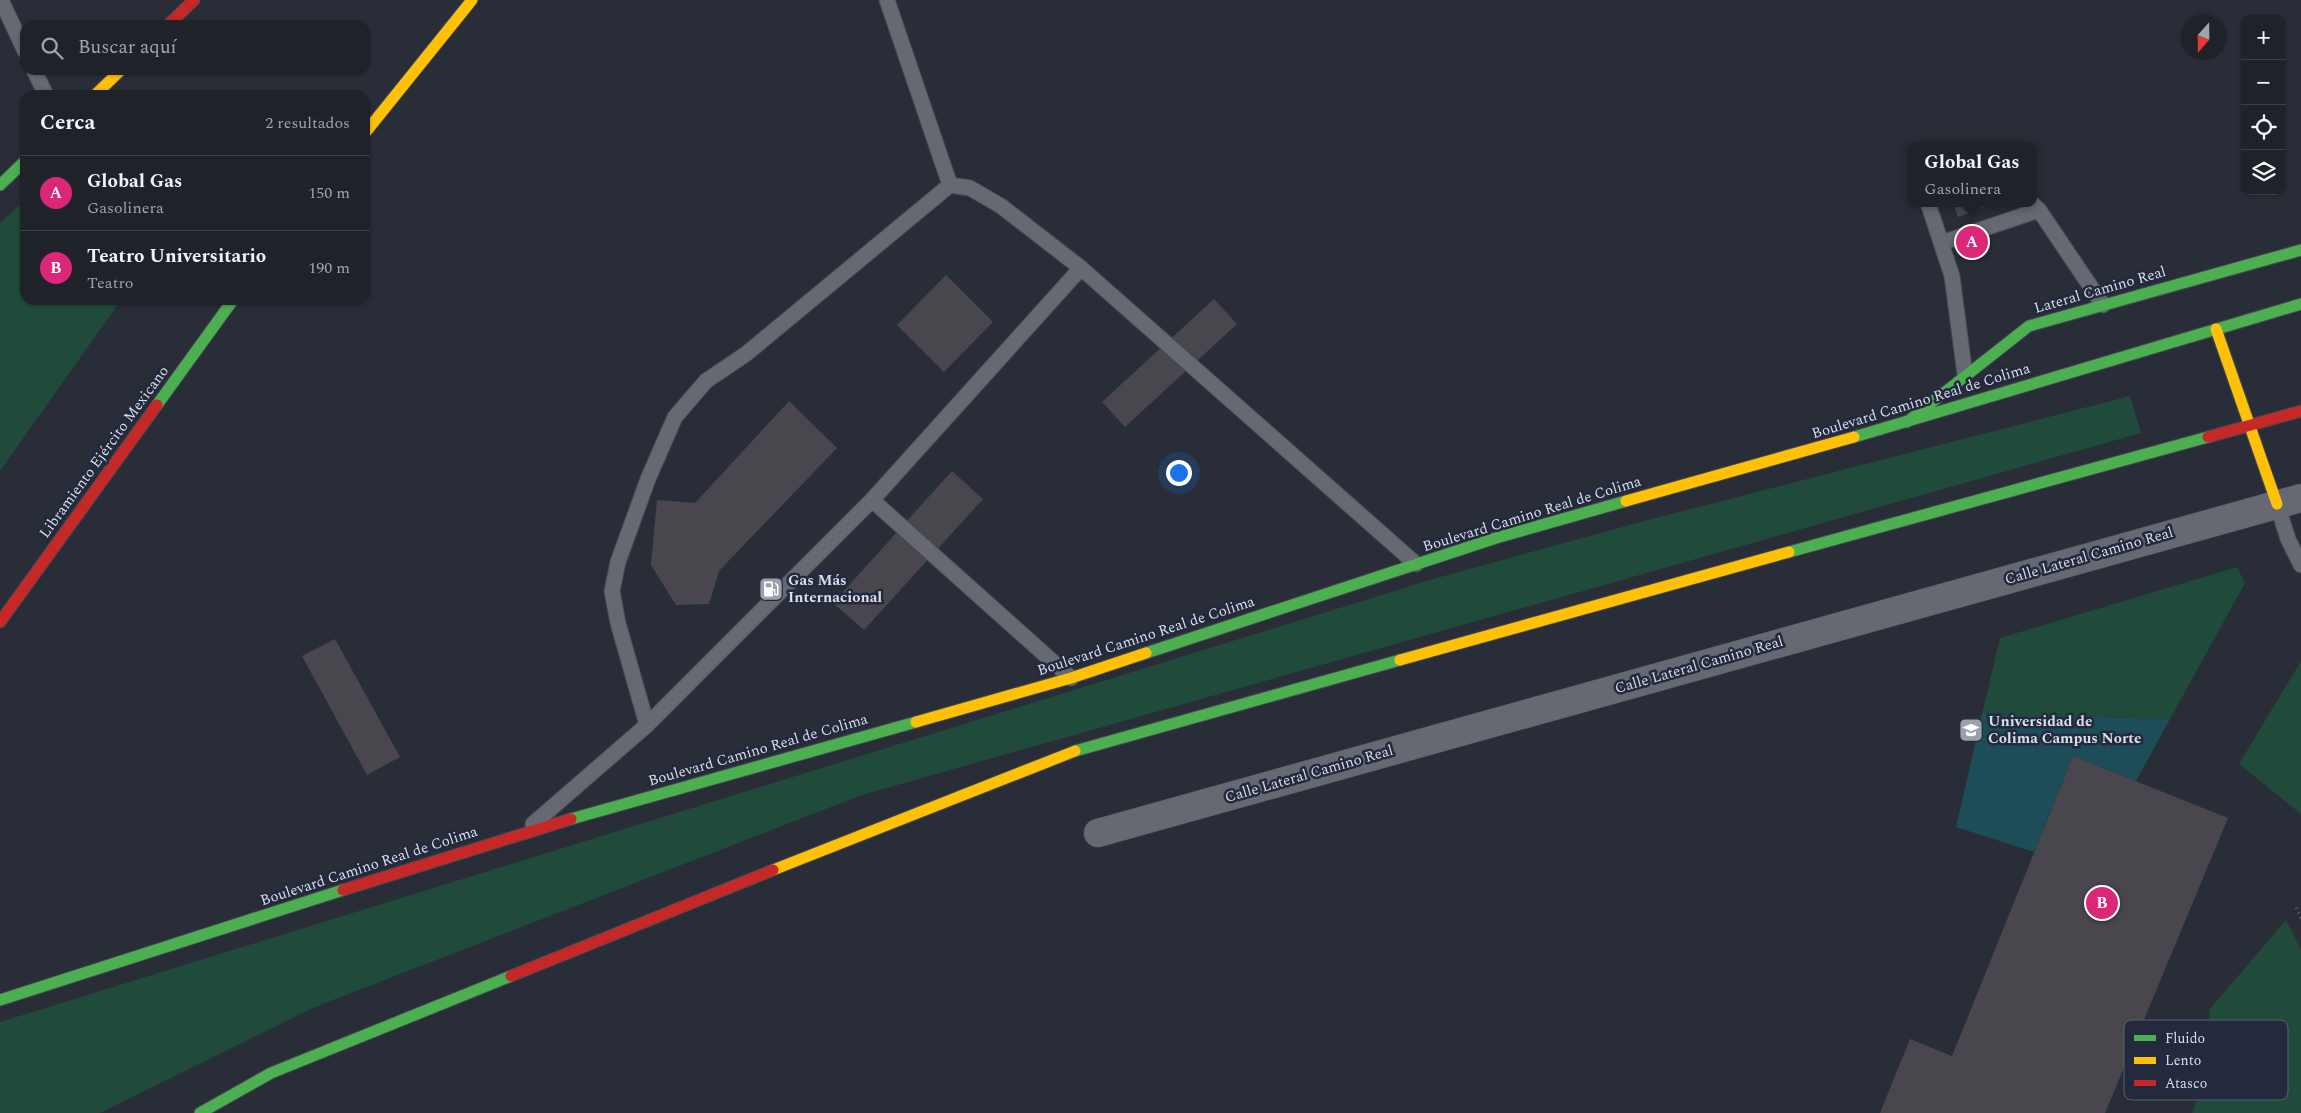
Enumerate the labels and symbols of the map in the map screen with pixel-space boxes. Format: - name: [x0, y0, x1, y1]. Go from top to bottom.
- north arrow: [2181, 15, 2226, 60]
- pin: A: [1956, 223, 1988, 261]
- street label: Lateral Camino Real: [2031, 260, 2169, 320]
- street label: Boulevard Camino Real de Colima: [1809, 357, 2034, 445]
- street label: Libramiento Ejército Mexicano: [33, 361, 175, 543]
- your location: [1166, 460, 1192, 486]
- street label: Boulevard Camino Real de Colima: [1420, 470, 1645, 558]
- street label: Calle Lateral Camino Real: [2002, 521, 2176, 591]
- place label: Gas Más Internacional: [788, 569, 882, 609]
- fuel station icon: Gas Más Internacional: [758, 576, 784, 602]
- street label: Boulevard Camino Real de Colima: [1034, 590, 1258, 682]
- street label: Calle Lateral Camino Real: [1612, 630, 1786, 700]
- street label: Boulevard Camino Real de Colima: [645, 707, 871, 792]
- place label: Universidad de Colima Campus Norte: [1988, 710, 2141, 750]
- school or university icon: Universidad de Colima Campus Norte: [1958, 717, 1984, 743]
- street label: Calle Lateral Camino Real: [1222, 739, 1396, 809]
- street label: Boulevard Camino Real de Colima: [257, 820, 481, 912]
- pin: B: [2086, 884, 2118, 922]
- legend: [2124, 1020, 2288, 1100]
- text: Fluido: [2165, 1028, 2205, 1049]
- text: Lento: [2165, 1050, 2201, 1071]
- text: Atasco: [2165, 1073, 2207, 1094]

